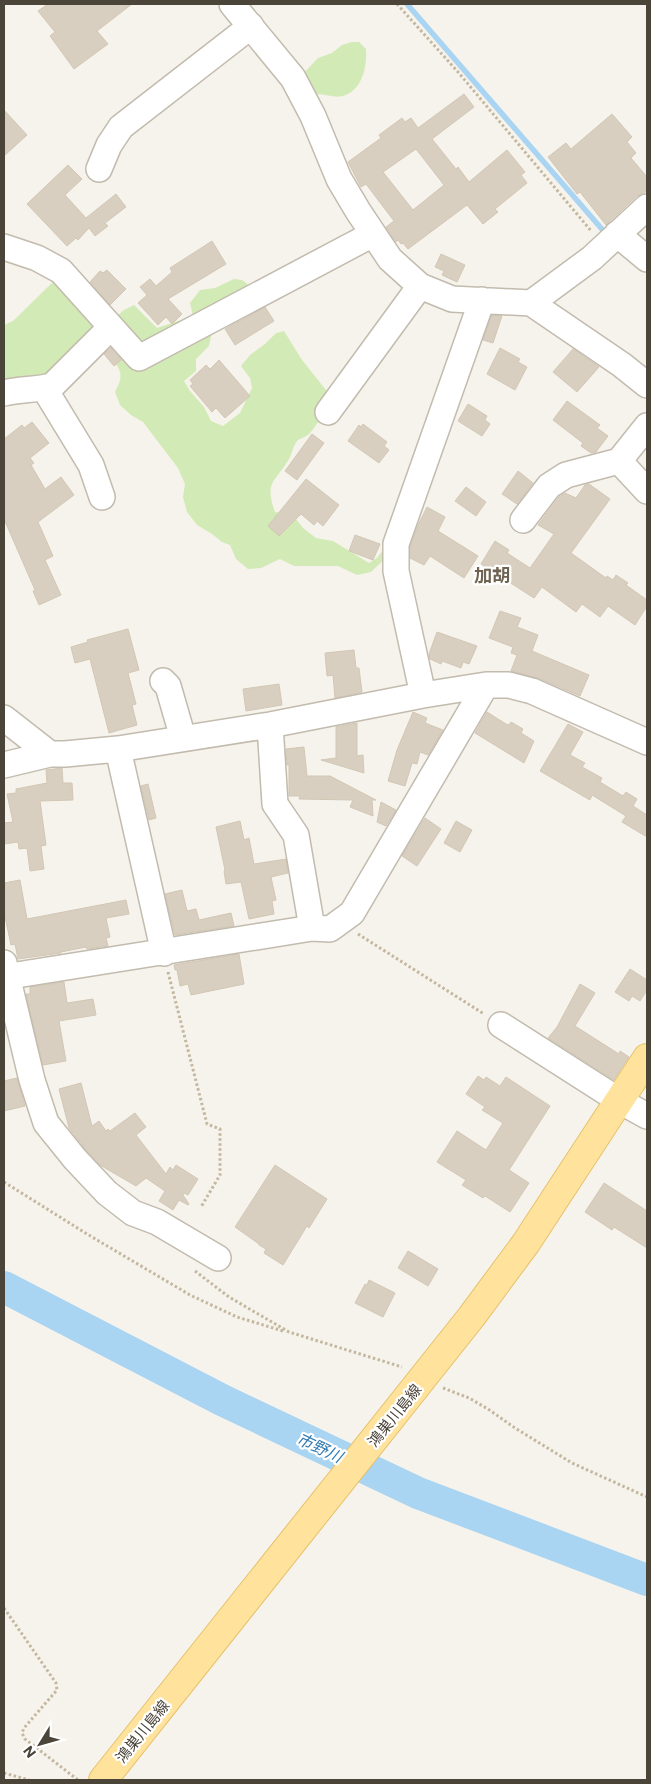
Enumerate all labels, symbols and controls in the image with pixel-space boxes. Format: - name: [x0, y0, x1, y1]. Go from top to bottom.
- district label: 加胡: [474, 564, 510, 586]
- street label: 鴻巣川島線: [363, 1380, 425, 1450]
- water label: 市野川: [294, 1428, 348, 1467]
- street label: 鴻巣川島線: [111, 1696, 173, 1766]
- north arrow: [15, 1719, 65, 1769]
- text: N: [19, 1743, 39, 1761]

